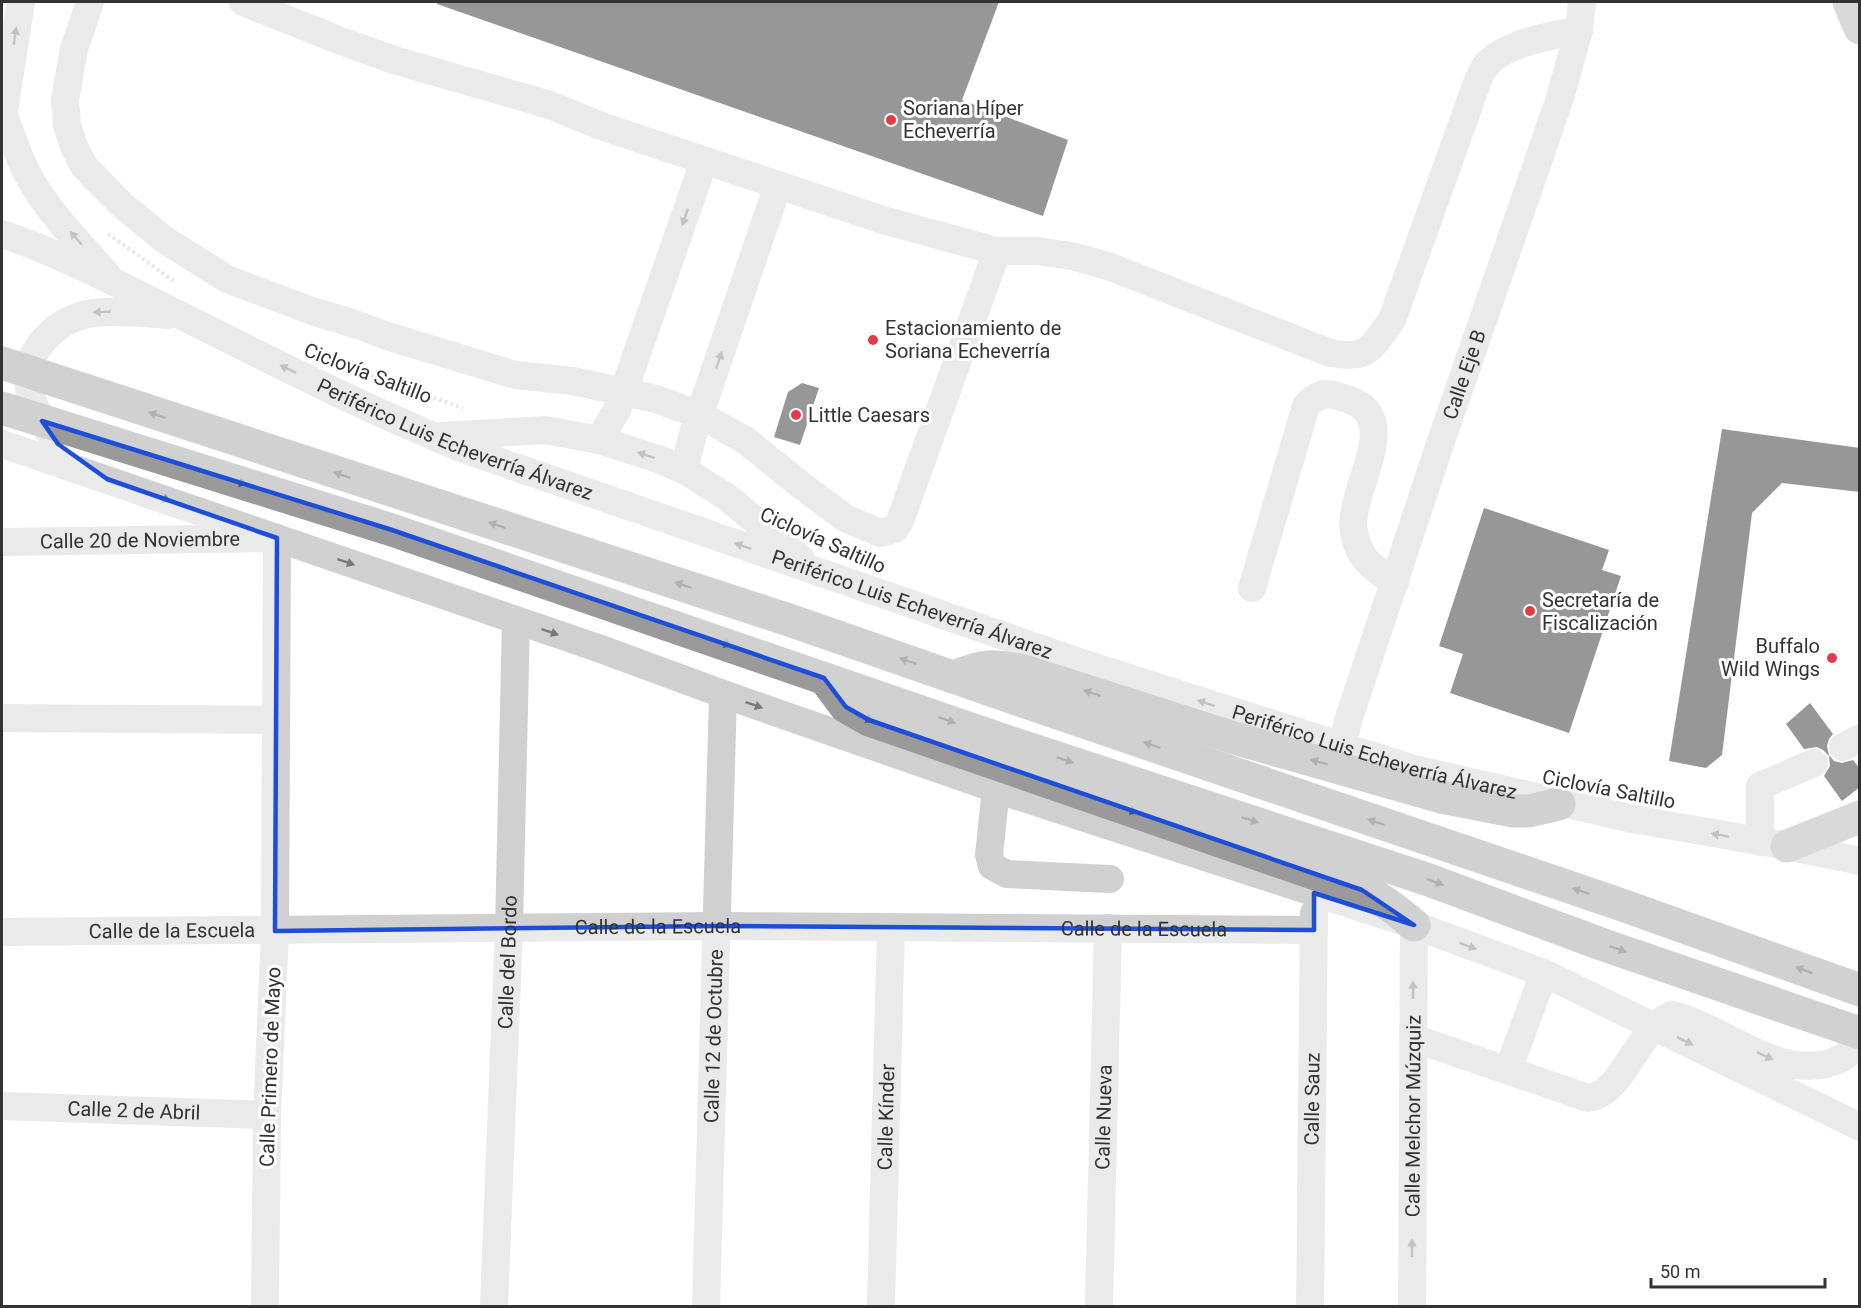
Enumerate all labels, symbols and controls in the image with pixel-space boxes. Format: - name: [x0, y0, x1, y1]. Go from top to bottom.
- one-way arrow: [11, 27, 20, 46]
- place label: Soriana Híper Echeverría: [903, 96, 1024, 143]
- marker: Soriana Híper Echeverría: [884, 113, 898, 127]
- one-way arrow: [679, 208, 689, 226]
- one-way arrow: [69, 230, 82, 246]
- one-way arrow: [93, 308, 112, 317]
- place label: Estacionamiento de Soriana Echeverría: [885, 316, 1061, 363]
- street label: Calle Eje B: [1437, 327, 1491, 423]
- marker: Estacionamiento de Soriana Echeverría: [866, 333, 880, 347]
- street label: Ciclovía Saltillo: [301, 338, 435, 408]
- one-way arrow: [714, 351, 724, 369]
- one-way arrow: [279, 364, 296, 373]
- street label: Periférico Luis Echeverría Álvarez: [313, 373, 596, 505]
- place label: Little Caesars: [808, 403, 930, 427]
- marker: Little Caesars: [789, 408, 803, 422]
- one-way arrow: [148, 409, 166, 419]
- one-way arrow: [637, 450, 655, 459]
- one-way arrow: [333, 470, 351, 479]
- one-way arrow: [229, 478, 247, 487]
- one-way arrow: [153, 493, 171, 503]
- street label: Ciclovía Saltillo: [756, 502, 890, 578]
- one-way arrow: [488, 520, 506, 530]
- street label: Calle 20 de Noviembre: [40, 527, 240, 553]
- one-way arrow: [734, 540, 752, 550]
- street label: Periférico Luis Echeverría Álvarez: [769, 545, 1056, 664]
- one-way arrow: [337, 557, 355, 567]
- one-way arrow: [674, 580, 692, 590]
- place label: Secretaría de Fiscalización: [1542, 588, 1659, 635]
- marker: Secretaría de Fiscalización: [1523, 604, 1537, 618]
- one-way arrow: [541, 628, 559, 637]
- place label: Buffalo Wild Wings: [1721, 634, 1820, 681]
- one-way arrow: [714, 639, 732, 648]
- marker: Buffalo Wild Wings: [1825, 651, 1839, 665]
- one-way arrow: [898, 656, 916, 665]
- one-way arrow: [1083, 688, 1101, 697]
- one-way arrow: [1197, 698, 1215, 707]
- one-way arrow: [745, 700, 763, 710]
- street label: Periférico Luis Echeverría Álvarez: [1229, 700, 1519, 804]
- one-way arrow: [857, 713, 874, 722]
- one-way arrow: [938, 716, 956, 726]
- one-way arrow: [1143, 740, 1161, 750]
- one-way arrow: [1056, 755, 1074, 765]
- one-way arrow: [1310, 757, 1328, 766]
- street label: Ciclovía Saltillo: [1540, 764, 1678, 814]
- one-way arrow: [1120, 805, 1138, 815]
- one-way arrow: [1241, 816, 1259, 826]
- one-way arrow: [1367, 817, 1385, 827]
- one-way arrow: [1710, 830, 1729, 839]
- one-way arrow: [1426, 878, 1444, 888]
- one-way arrow: [1572, 886, 1590, 896]
- street label: Calle del Bordo: [493, 895, 522, 1030]
- street label: Calle de la Escuela: [575, 914, 741, 939]
- street label: Calle de la Escuela: [1061, 916, 1227, 941]
- street label: Calle de la Escuela: [89, 918, 255, 943]
- one-way arrow: [1460, 941, 1478, 951]
- one-way arrow: [1609, 945, 1627, 955]
- street label: Calle 12 de Octubre: [699, 949, 728, 1123]
- one-way arrow: [1795, 965, 1813, 975]
- street label: Calle Primero de Mayo: [255, 966, 285, 1168]
- one-way arrow: [1408, 981, 1418, 1000]
- street label: Calle Melchor Múzquiz: [1400, 1015, 1426, 1217]
- one-way arrow: [1677, 1036, 1694, 1045]
- one-way arrow: [1757, 1051, 1774, 1060]
- street label: Calle Sauz: [1300, 1052, 1325, 1146]
- street label: Calle Kínder: [873, 1063, 899, 1171]
- street label: Calle Nueva: [1090, 1064, 1117, 1170]
- street label: Calle 2 de Abril: [67, 1096, 201, 1125]
- one-way arrow: [1407, 1239, 1417, 1258]
- scale bar: [1651, 1251, 1825, 1289]
- text: 50 m: [1660, 1261, 1700, 1282]

